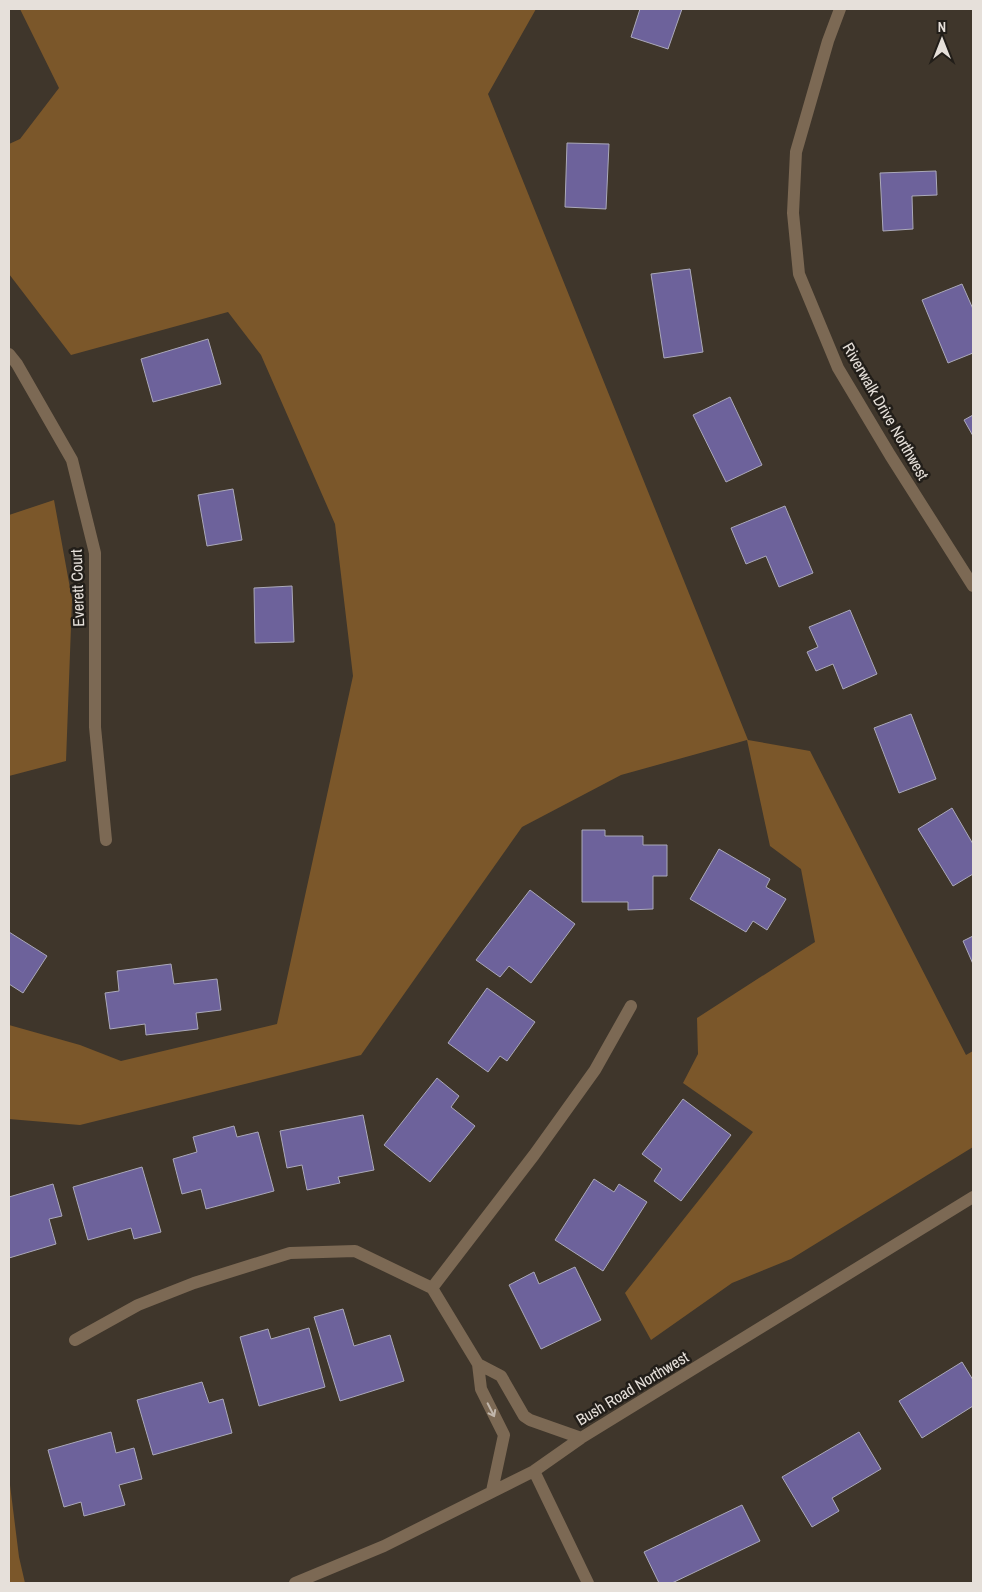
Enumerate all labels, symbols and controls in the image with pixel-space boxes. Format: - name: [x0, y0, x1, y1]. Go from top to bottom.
- north arrow: [917, 15, 967, 65]
- text: N: [938, 18, 946, 36]
- street label: Riverwalk Drive Northwest: [838, 338, 935, 484]
- street label: Everett Court: [65, 549, 89, 627]
- street label: Bush Road Northwest: [572, 1346, 693, 1430]
- one-way arrow: [487, 1402, 497, 1417]

